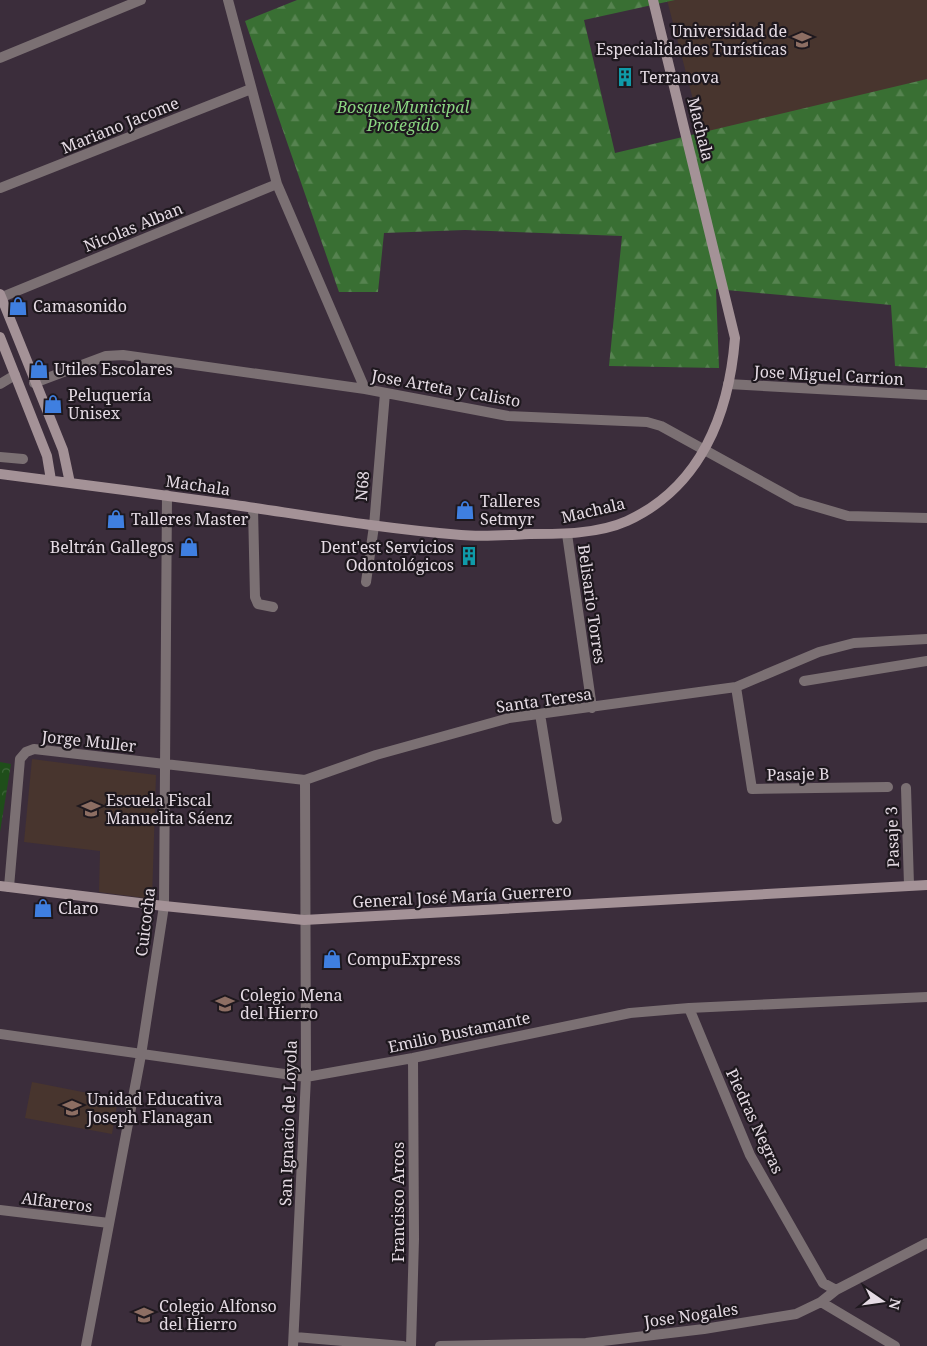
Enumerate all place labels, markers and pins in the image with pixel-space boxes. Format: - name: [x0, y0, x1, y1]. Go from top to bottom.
- place label: Universidad de Especialidades Turísticas: [596, 20, 787, 60]
- school or university icon: Universidad de Especialidades Turísticas: [791, 29, 813, 51]
- building icon: Terranova: [614, 66, 636, 88]
- place label: Terranova: [640, 66, 719, 88]
- shop icon: Camasonido: [7, 295, 29, 317]
- place label: Camasonido: [33, 295, 127, 317]
- shop icon: Utiles Escolares: [28, 358, 50, 380]
- place label: Utiles Escolares: [54, 358, 173, 380]
- place label: Peluquería Unisex: [68, 384, 152, 424]
- shop icon: Peluquería Unisex: [42, 393, 64, 415]
- place label: Talleres Setmyr: [480, 490, 540, 530]
- shop icon: Talleres Setmyr: [454, 499, 476, 521]
- shop icon: Talleres Master: [105, 508, 127, 530]
- place label: Talleres Master: [131, 508, 249, 530]
- place label: Beltrán Gallegos: [50, 536, 174, 558]
- shop icon: Beltrán Gallegos: [178, 536, 200, 558]
- place label: Dent'est Servicios Odontológicos: [320, 536, 454, 576]
- building icon: Dent'est Servicios Odontológicos: [458, 545, 480, 567]
- place label: Escuela Fiscal Manuelita Sáenz: [106, 789, 233, 829]
- school or university icon: Escuela Fiscal Manuelita Sáenz: [80, 798, 102, 820]
- shop icon: Claro: [32, 897, 54, 919]
- place label: Claro: [58, 897, 99, 919]
- shop icon: CompuExpress: [321, 948, 343, 970]
- place label: CompuExpress: [347, 948, 461, 970]
- place label: Colegio Mena del Hierro: [240, 984, 343, 1024]
- school or university icon: Colegio Mena del Hierro: [214, 993, 236, 1015]
- place label: Unidad Educativa Joseph Flanagan: [86, 1088, 223, 1128]
- school or university icon: Unidad Educativa Joseph Flanagan: [61, 1097, 83, 1119]
- place label: Colegio Alfonso del Hierro: [159, 1295, 277, 1335]
- school or university icon: Colegio Alfonso del Hierro: [133, 1304, 155, 1326]

